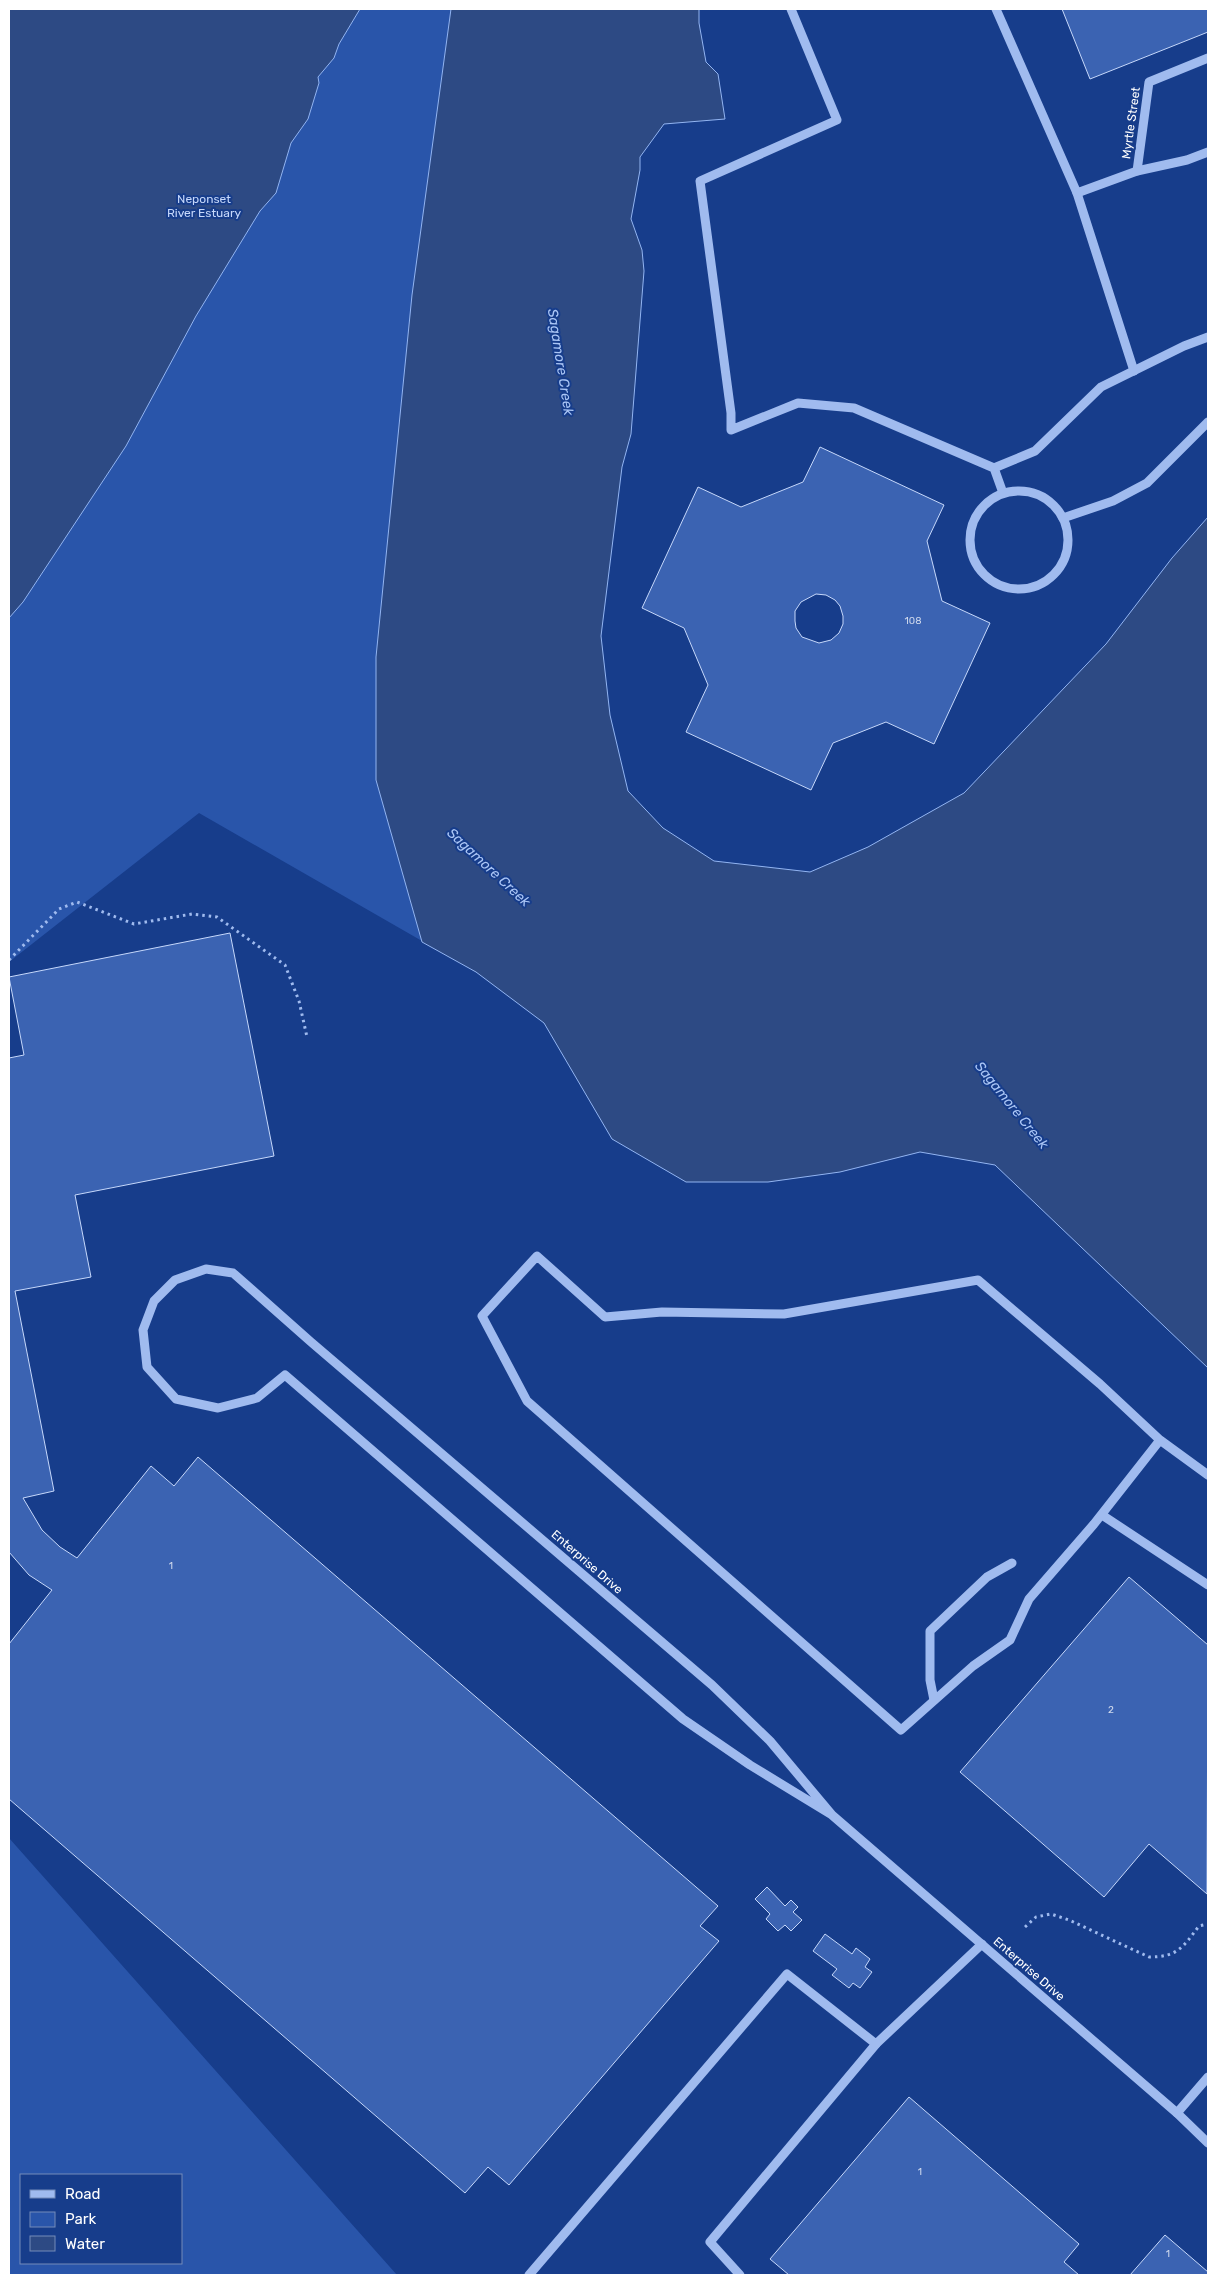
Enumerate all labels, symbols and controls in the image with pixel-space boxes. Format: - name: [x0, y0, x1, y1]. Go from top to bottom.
- street label: Myrtle Street: [1119, 86, 1143, 160]
- park label: Neponset River Estuary: [167, 192, 241, 220]
- water label: Sagamore Creek: [544, 307, 577, 417]
- house number: 108: [905, 615, 922, 627]
- water label: Sagamore Creek: [443, 824, 534, 911]
- water label: Sagamore Creek: [971, 1058, 1053, 1153]
- street label: Enterprise Drive: [549, 1527, 626, 1597]
- house number: 1: [169, 1560, 173, 1572]
- house number: 2: [1108, 1704, 1114, 1716]
- street label: Enterprise Drive: [991, 1934, 1068, 2004]
- house number: 1: [918, 2166, 922, 2178]
- legend: [20, 2174, 182, 2264]
- text: Road: [65, 2185, 101, 2203]
- text: Park: [65, 2210, 96, 2228]
- text: Water: [65, 2235, 105, 2253]
- house number: 1: [1166, 2248, 1170, 2260]

